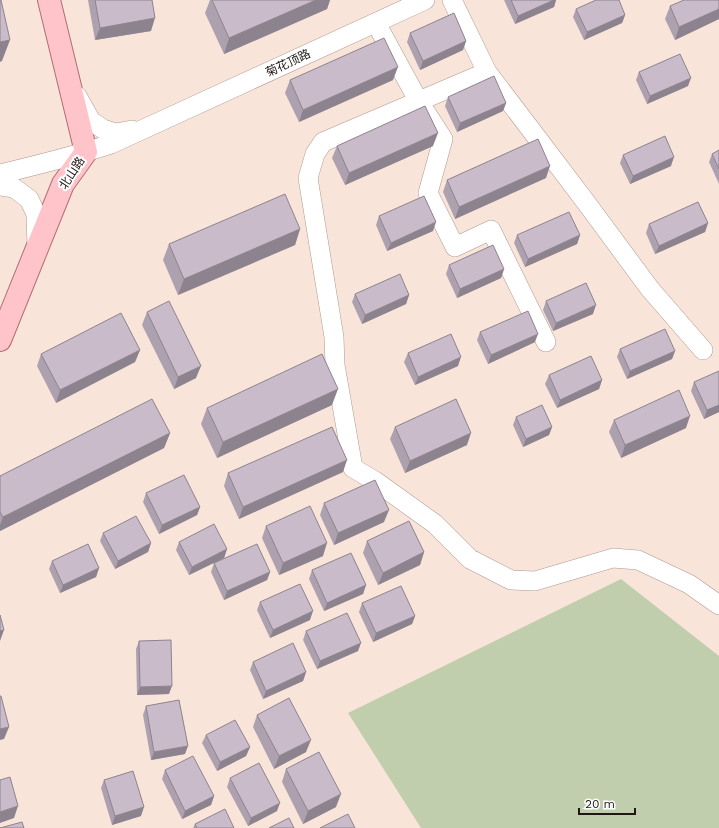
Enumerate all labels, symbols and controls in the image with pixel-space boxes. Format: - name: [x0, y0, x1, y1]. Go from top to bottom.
- street label: 菊花顶路: [263, 47, 313, 79]
- street label: 北山路: [56, 154, 88, 192]
- scale bar: [579, 790, 635, 816]
- text: 20 m: [585, 797, 615, 811]

